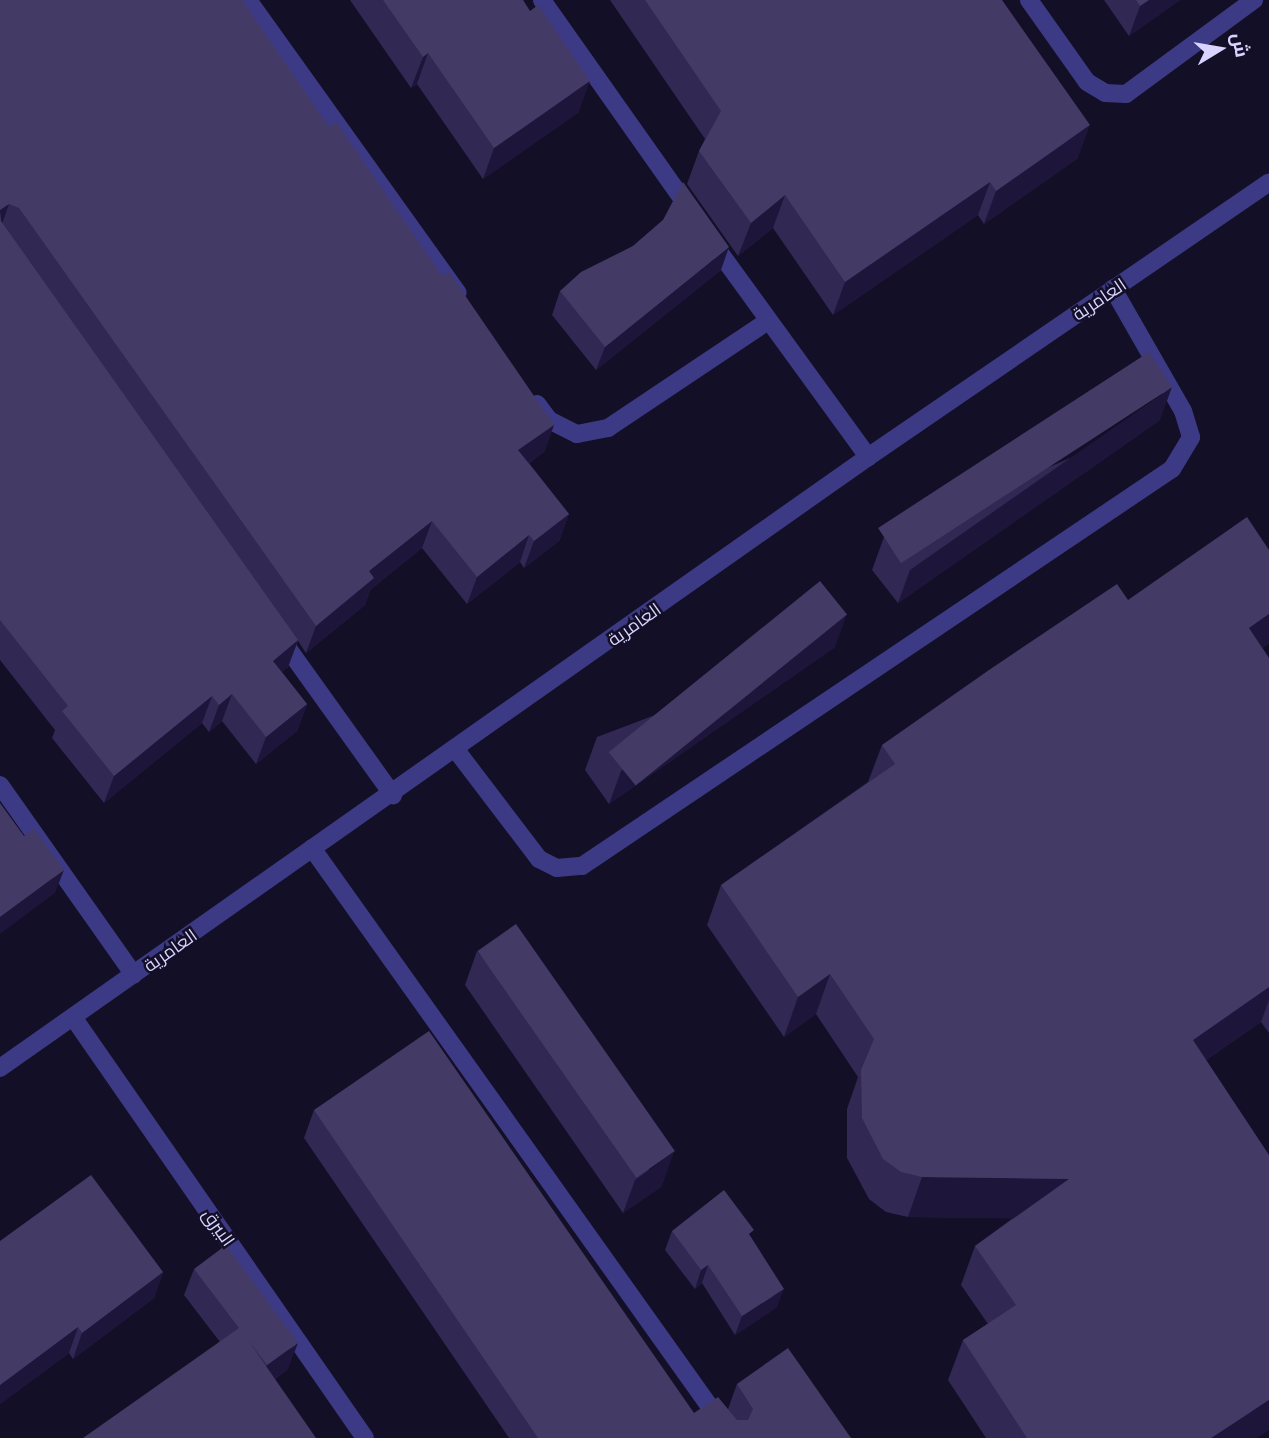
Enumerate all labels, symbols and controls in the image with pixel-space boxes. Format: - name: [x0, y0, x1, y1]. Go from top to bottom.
- north arrow: [1185, 14, 1255, 84]
- text: ش: [1227, 31, 1254, 59]
- street label: العامرية: [1068, 273, 1130, 325]
- street label: العامرية: [603, 598, 665, 650]
- street label: العامرية: [139, 924, 201, 976]
- street label: البيرق: [198, 1204, 240, 1250]

